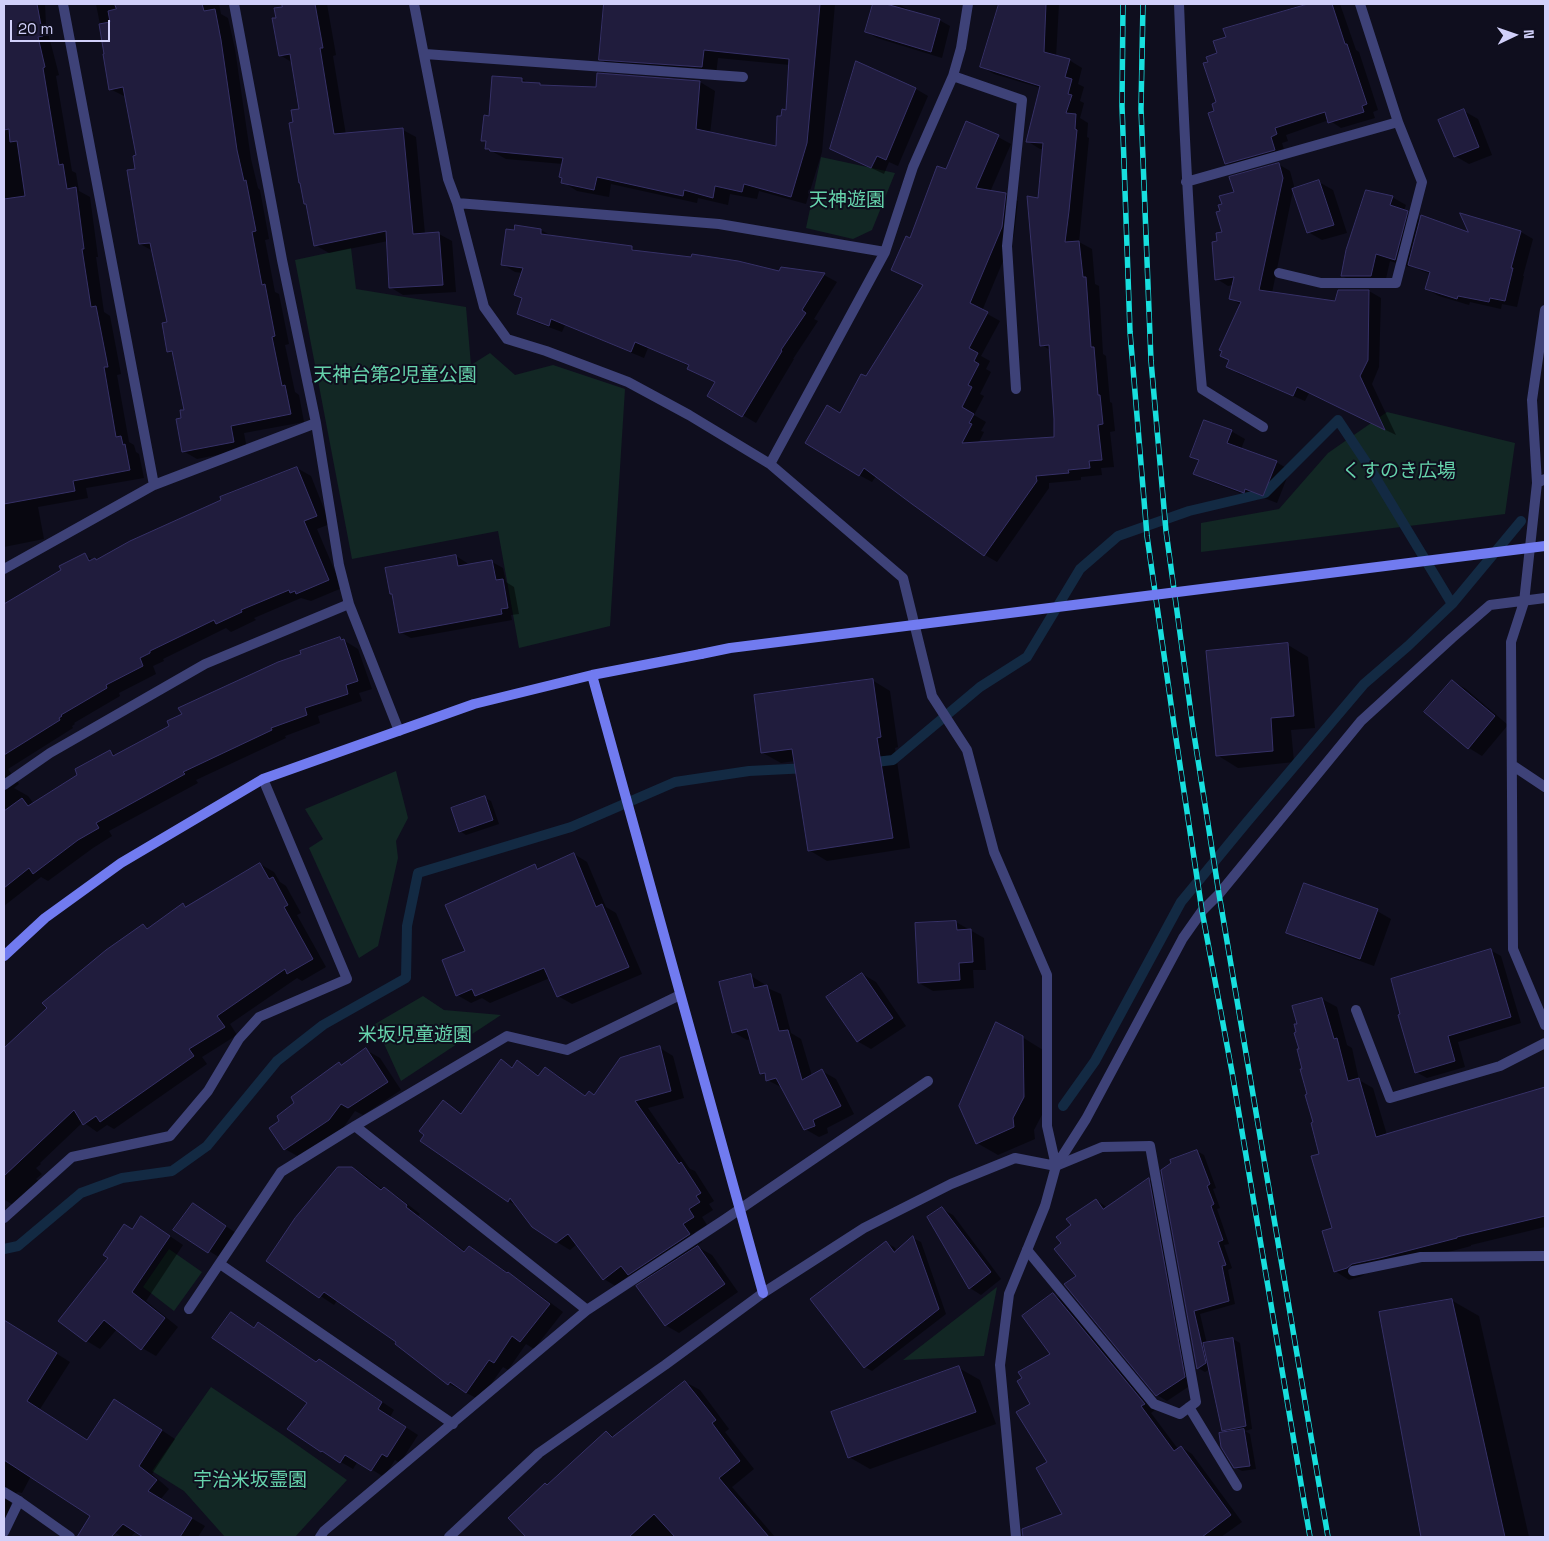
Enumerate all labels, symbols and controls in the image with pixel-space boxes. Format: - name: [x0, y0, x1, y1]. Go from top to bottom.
- scale bar: [12, 10, 112, 42]
- north arrow: [1489, 10, 1539, 60]
- text: 20 m: [18, 19, 53, 38]
- text: N: [1520, 29, 1538, 39]
- park label: 天神遊園: [809, 190, 885, 212]
- park label: 天神台第2児童公園: [313, 365, 477, 387]
- park label: くすのき広場: [1342, 461, 1456, 483]
- park label: 米坂児童遊園: [358, 1025, 472, 1047]
- park label: 宇治米坂霊園: [193, 1470, 307, 1492]

